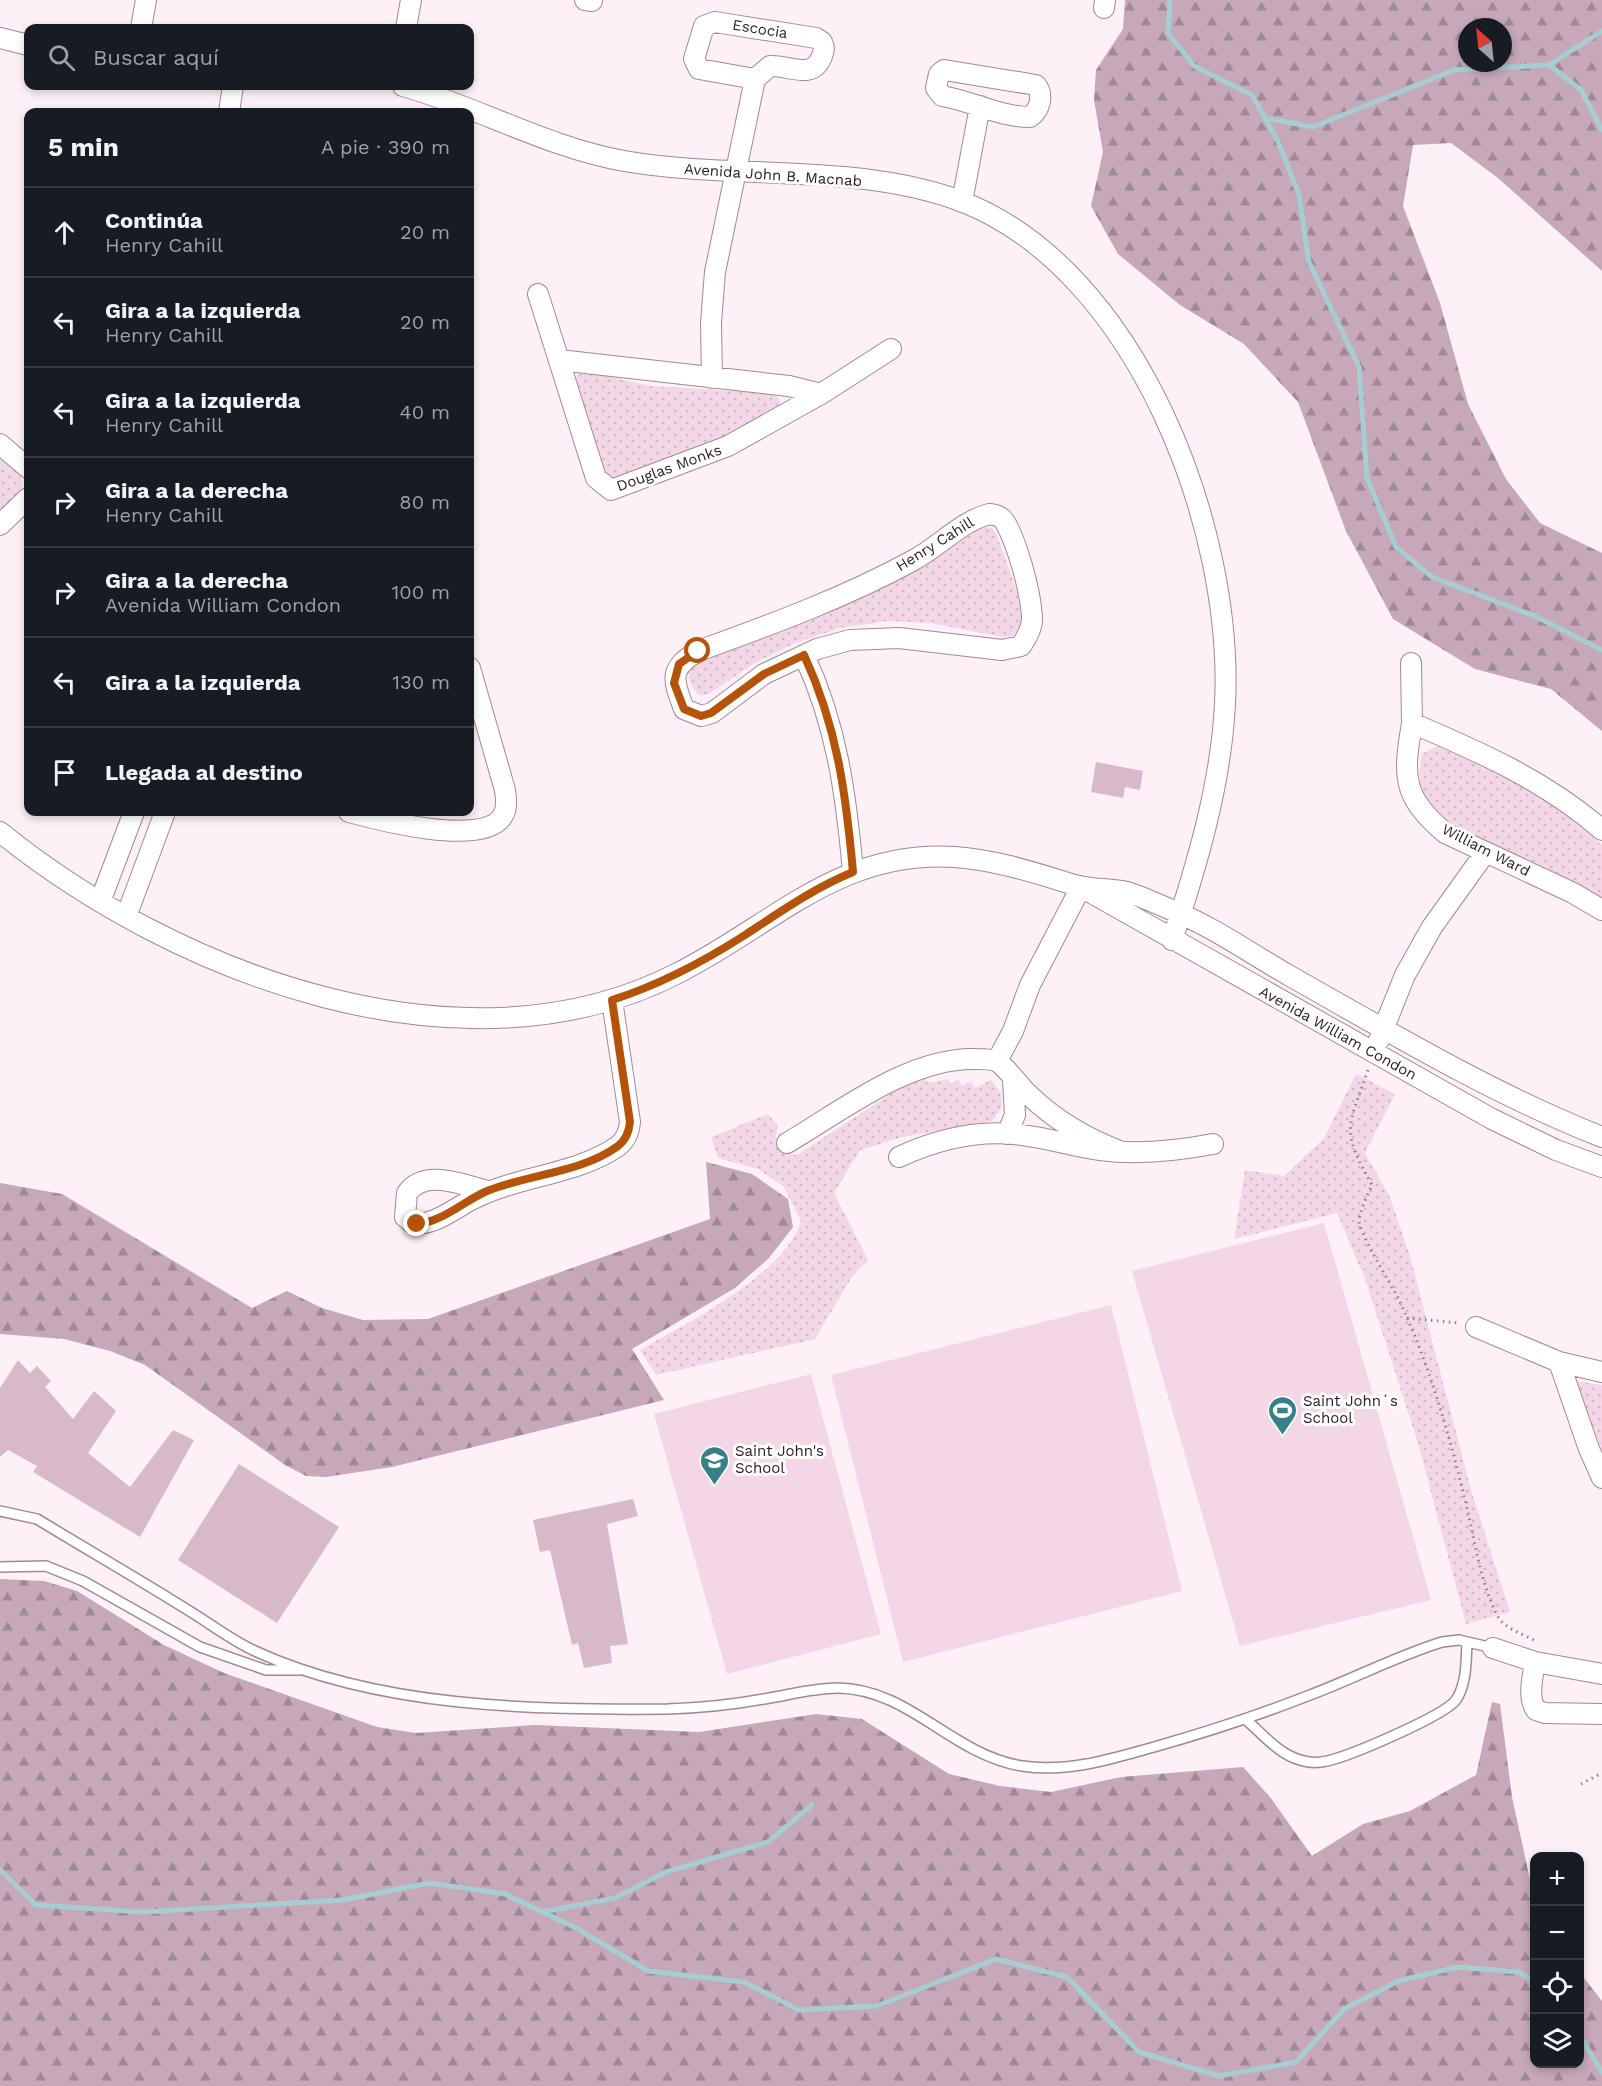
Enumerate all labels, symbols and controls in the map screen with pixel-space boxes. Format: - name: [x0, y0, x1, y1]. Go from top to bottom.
- street label: Escocia: [731, 16, 789, 42]
- north arrow: [1458, 18, 1512, 72]
- search box: [24, 24, 474, 90]
- icon: search: [45, 41, 78, 74]
- text: Buscar aquí: [93, 45, 219, 70]
- text: 5 min: [48, 132, 119, 162]
- text: A pie · 390 m: [321, 135, 450, 159]
- street label: Avenida John B. Macnab: [683, 160, 863, 190]
- text: Continúa: [105, 208, 203, 233]
- icon: ahead: [48, 216, 81, 249]
- text: 20 m: [400, 220, 450, 244]
- text: Henry Cahill: [105, 233, 223, 257]
- text: Gira a la izquierda: [105, 298, 301, 323]
- icon: left: [48, 306, 81, 339]
- text: 20 m: [400, 310, 450, 334]
- text: Henry Cahill: [105, 323, 223, 347]
- text: Gira a la izquierda: [105, 388, 301, 413]
- icon: left: [48, 396, 81, 429]
- text: 40 m: [399, 400, 450, 424]
- text: Henry Cahill: [105, 413, 223, 437]
- street label: Douglas Monks: [614, 441, 724, 495]
- text: Gira a la derecha: [105, 478, 288, 503]
- icon: right: [48, 486, 81, 519]
- text: 80 m: [399, 490, 450, 514]
- text: Henry Cahill: [105, 503, 223, 527]
- street label: Henry Cahill: [893, 513, 978, 575]
- text: Gira a la derecha: [105, 568, 288, 593]
- icon: right: [48, 576, 81, 609]
- text: 100 m: [391, 580, 450, 604]
- text: Avenida William Condon: [105, 593, 341, 617]
- route start: [684, 637, 710, 663]
- icon: left: [48, 666, 81, 699]
- text: Gira a la izquierda: [105, 670, 301, 695]
- text: 130 m: [392, 670, 450, 694]
- icon: arrive: [48, 756, 81, 789]
- text: Llegada al destino: [105, 760, 303, 785]
- street label: William Ward: [1439, 820, 1533, 880]
- street label: Avenida William Condon: [1256, 982, 1420, 1084]
- route end: [403, 1210, 429, 1236]
- place label: Saint John´s School: [1303, 1392, 1398, 1427]
- sports icon: Saint John´s School: [1266, 1394, 1298, 1436]
- place label: Saint John's School: [735, 1442, 824, 1477]
- school or university icon: Saint John's School: [698, 1444, 730, 1486]
- map controls: [1530, 1852, 1584, 2068]
- button: +: [1530, 1852, 1584, 1906]
- button: −: [1530, 1906, 1584, 1960]
- button: locate: [1530, 1960, 1584, 2014]
- button: layers: [1530, 2014, 1584, 2068]

